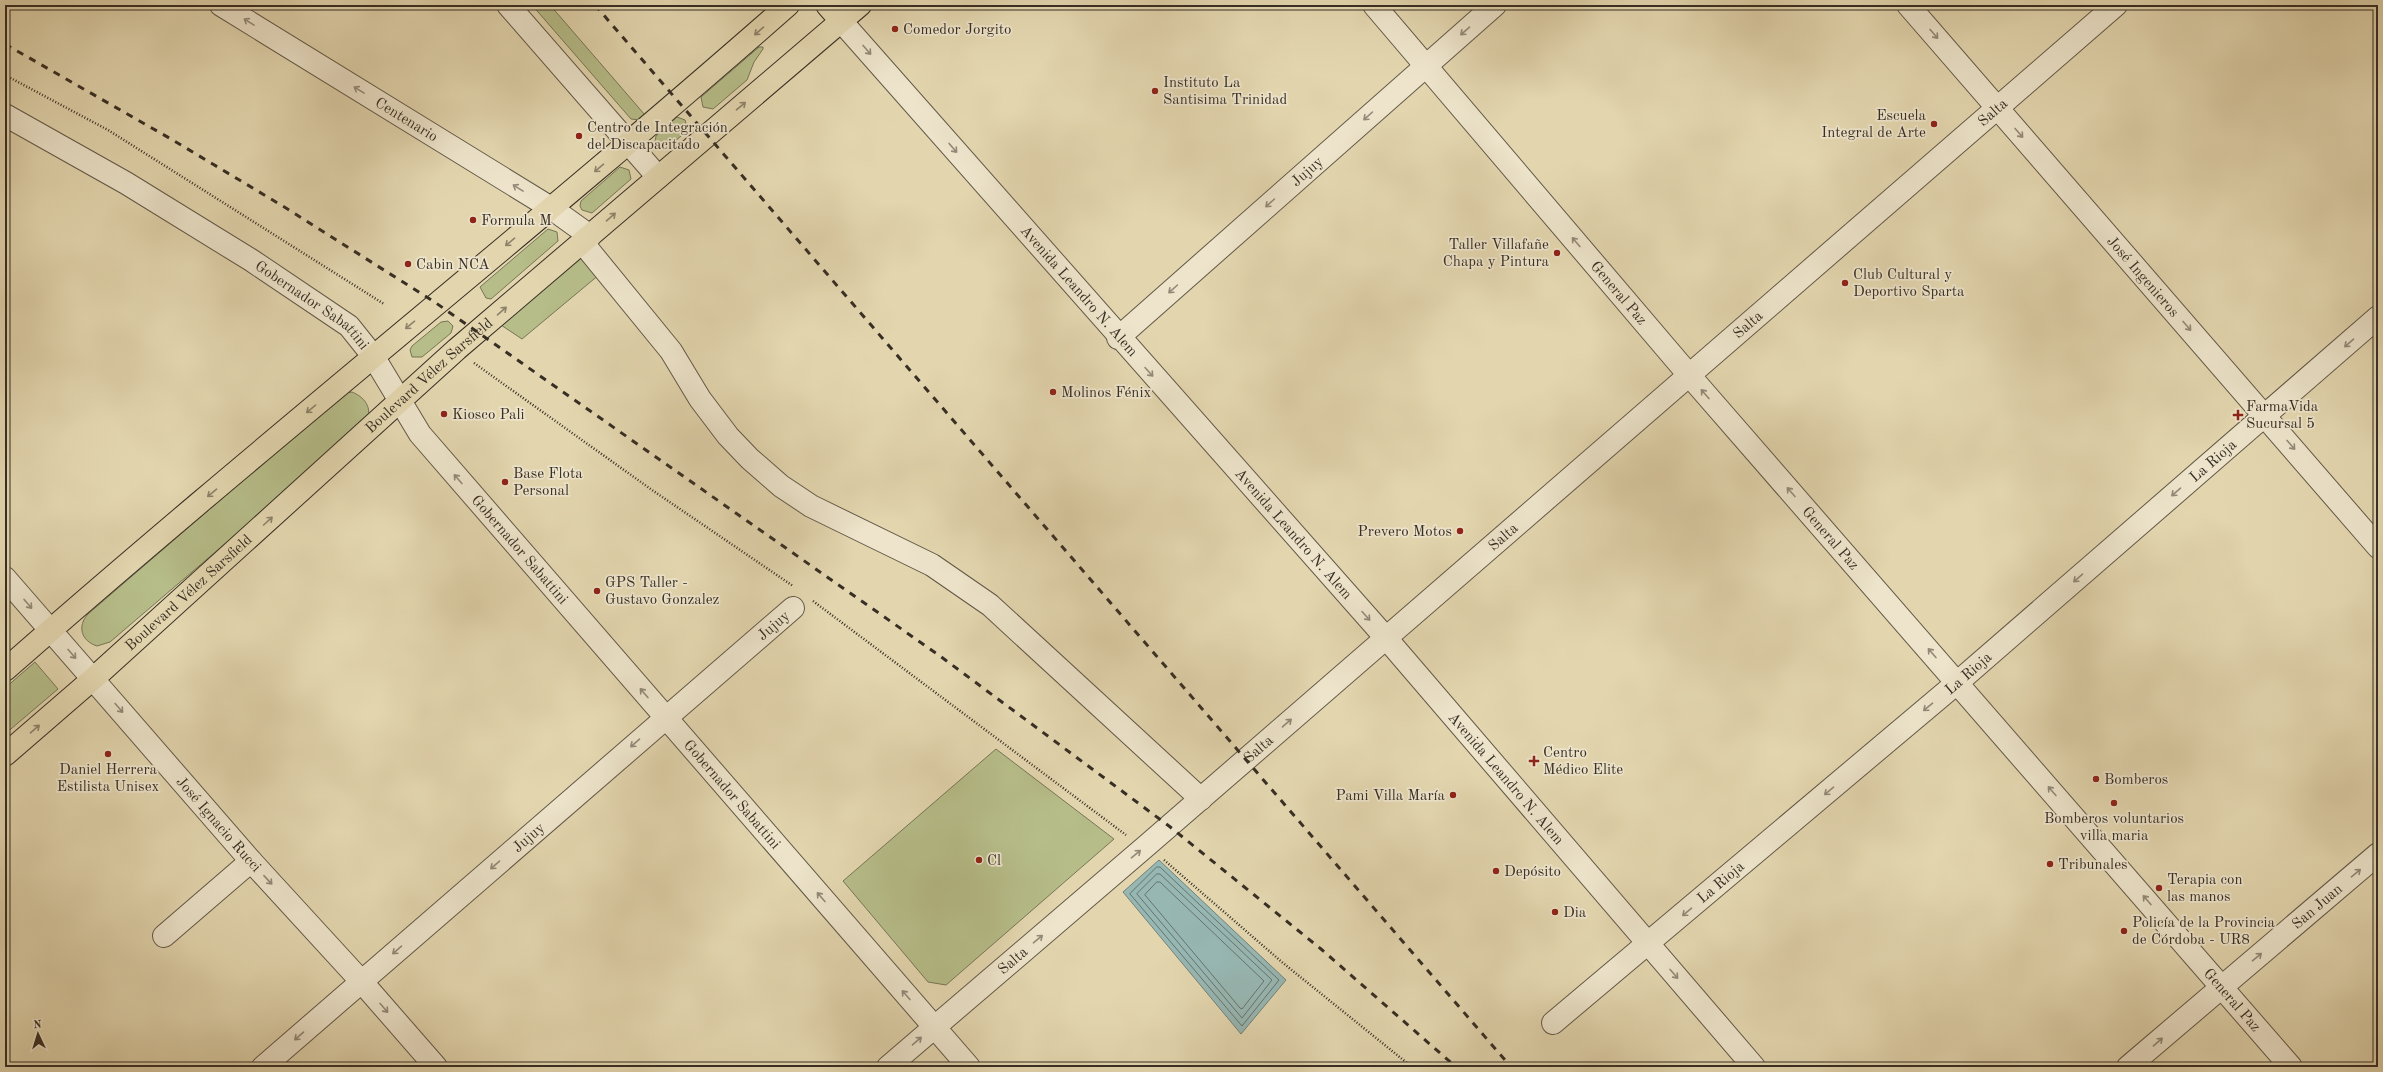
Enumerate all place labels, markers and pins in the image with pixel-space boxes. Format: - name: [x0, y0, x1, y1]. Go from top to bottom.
- place label: Comedor Jorgito: [903, 23, 1011, 38]
- marker: Comedor Jorgito: [890, 24, 900, 34]
- place label: Instituto La Santisima Trinidad: [1163, 76, 1287, 108]
- marker: Instituto La Santisima Trinidad: [1150, 86, 1160, 96]
- place label: Escuela Integral de Arte: [1821, 109, 1927, 141]
- marker: Escuela Integral de Arte: [1929, 119, 1939, 129]
- place label: Centro de Integración del Discapacitado: [587, 121, 728, 153]
- marker: Centro de Integración del Discapacitado: [574, 131, 584, 141]
- place label: Formula M: [481, 214, 552, 229]
- marker: Formula M: [468, 215, 478, 225]
- place label: Taller Villafañe Chapa y Pintura: [1443, 238, 1550, 270]
- marker: Taller Villafañe Chapa y Pintura: [1552, 248, 1562, 258]
- place label: Cabin NCA: [416, 258, 490, 273]
- marker: Cabin NCA: [403, 259, 413, 269]
- place label: Club Cultural y Deportivo Sparta: [1853, 268, 1965, 300]
- marker: Club Cultural y Deportivo Sparta: [1840, 278, 1850, 288]
- place label: Molinos Fénix: [1061, 386, 1151, 401]
- marker: Molinos Fénix: [1048, 387, 1058, 397]
- place label: FarmaVida Sucursal 5: [2246, 400, 2319, 432]
- place label: Kiosco Pali: [452, 408, 525, 423]
- marker: Kiosco Pali: [439, 409, 449, 419]
- marker: FarmaVida Sucursal 5: [2233, 410, 2243, 420]
- place label: Base Flota Personal: [513, 467, 583, 499]
- marker: Base Flota Personal: [500, 477, 510, 487]
- place label: Prevero Motos: [1358, 525, 1452, 540]
- marker: Prevero Motos: [1455, 526, 1465, 536]
- place label: GPS Taller - Gustavo Gonzalez: [605, 576, 719, 608]
- marker: GPS Taller - Gustavo Gonzalez: [592, 586, 602, 596]
- place label: Centro Médico Elite: [1543, 746, 1623, 778]
- marker: Daniel Herrera Estilista Unisex: [103, 749, 113, 759]
- marker: Centro Médico Elite: [1528, 755, 1540, 767]
- place label: Daniel Herrera Estilista Unisex: [57, 763, 160, 795]
- place label: Bomberos: [2104, 773, 2168, 788]
- marker: Bomberos: [2091, 774, 2101, 784]
- place label: Pami Villa María: [1336, 789, 1446, 804]
- marker: Pami Villa María: [1448, 790, 1458, 800]
- marker: Bomberos voluntarios villa maria: [2109, 798, 2119, 808]
- place label: Bomberos voluntarios villa maria: [2044, 812, 2184, 844]
- place label: Cl: [987, 854, 1001, 869]
- marker: Cl: [974, 855, 984, 865]
- place label: Tribunales: [2058, 858, 2128, 873]
- marker: Tribunales: [2045, 859, 2055, 869]
- place label: Depósito: [1504, 865, 1561, 880]
- marker: Depósito: [1491, 866, 1501, 876]
- place label: Terapia con las manos: [2167, 873, 2243, 905]
- marker: Terapia con las manos: [2154, 883, 2164, 893]
- place label: Dia: [1563, 906, 1587, 921]
- marker: Dia: [1550, 907, 1560, 917]
- place label: Policía de la Provincia de Córdoba - UR8: [2132, 916, 2276, 948]
- marker: Policía de la Provincia de Córdoba - UR8: [2119, 926, 2129, 936]

